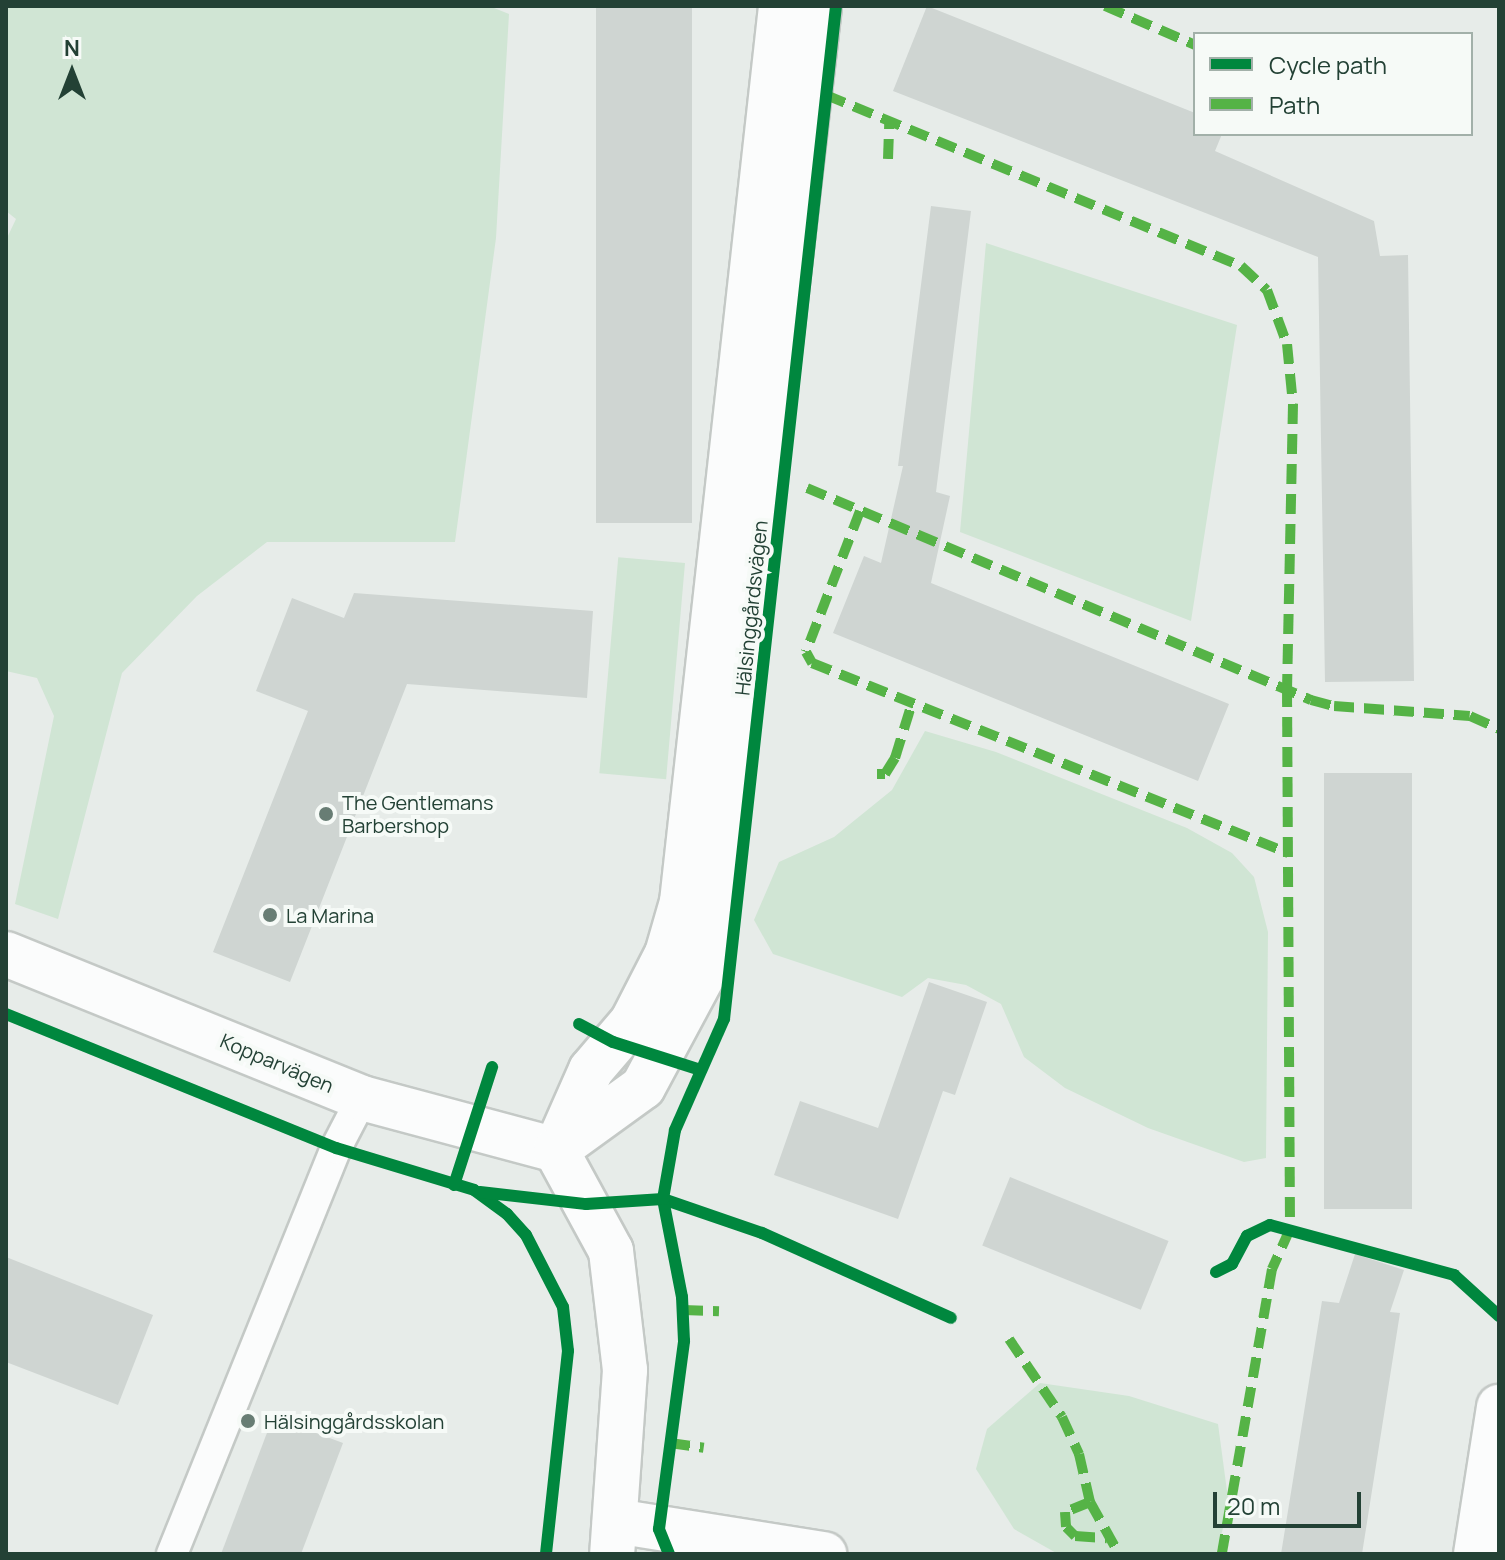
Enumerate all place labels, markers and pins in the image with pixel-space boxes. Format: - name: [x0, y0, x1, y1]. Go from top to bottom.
- place label: The Gentlemans Barbershop: [342, 790, 493, 837]
- marker: The Gentlemans Barbershop: [317, 805, 335, 823]
- place label: La Marina: [286, 903, 374, 927]
- marker: La Marina: [261, 906, 279, 924]
- place label: Hälsinggårdsskolan: [264, 1409, 444, 1433]
- marker: Hälsinggårdsskolan: [239, 1412, 257, 1430]

